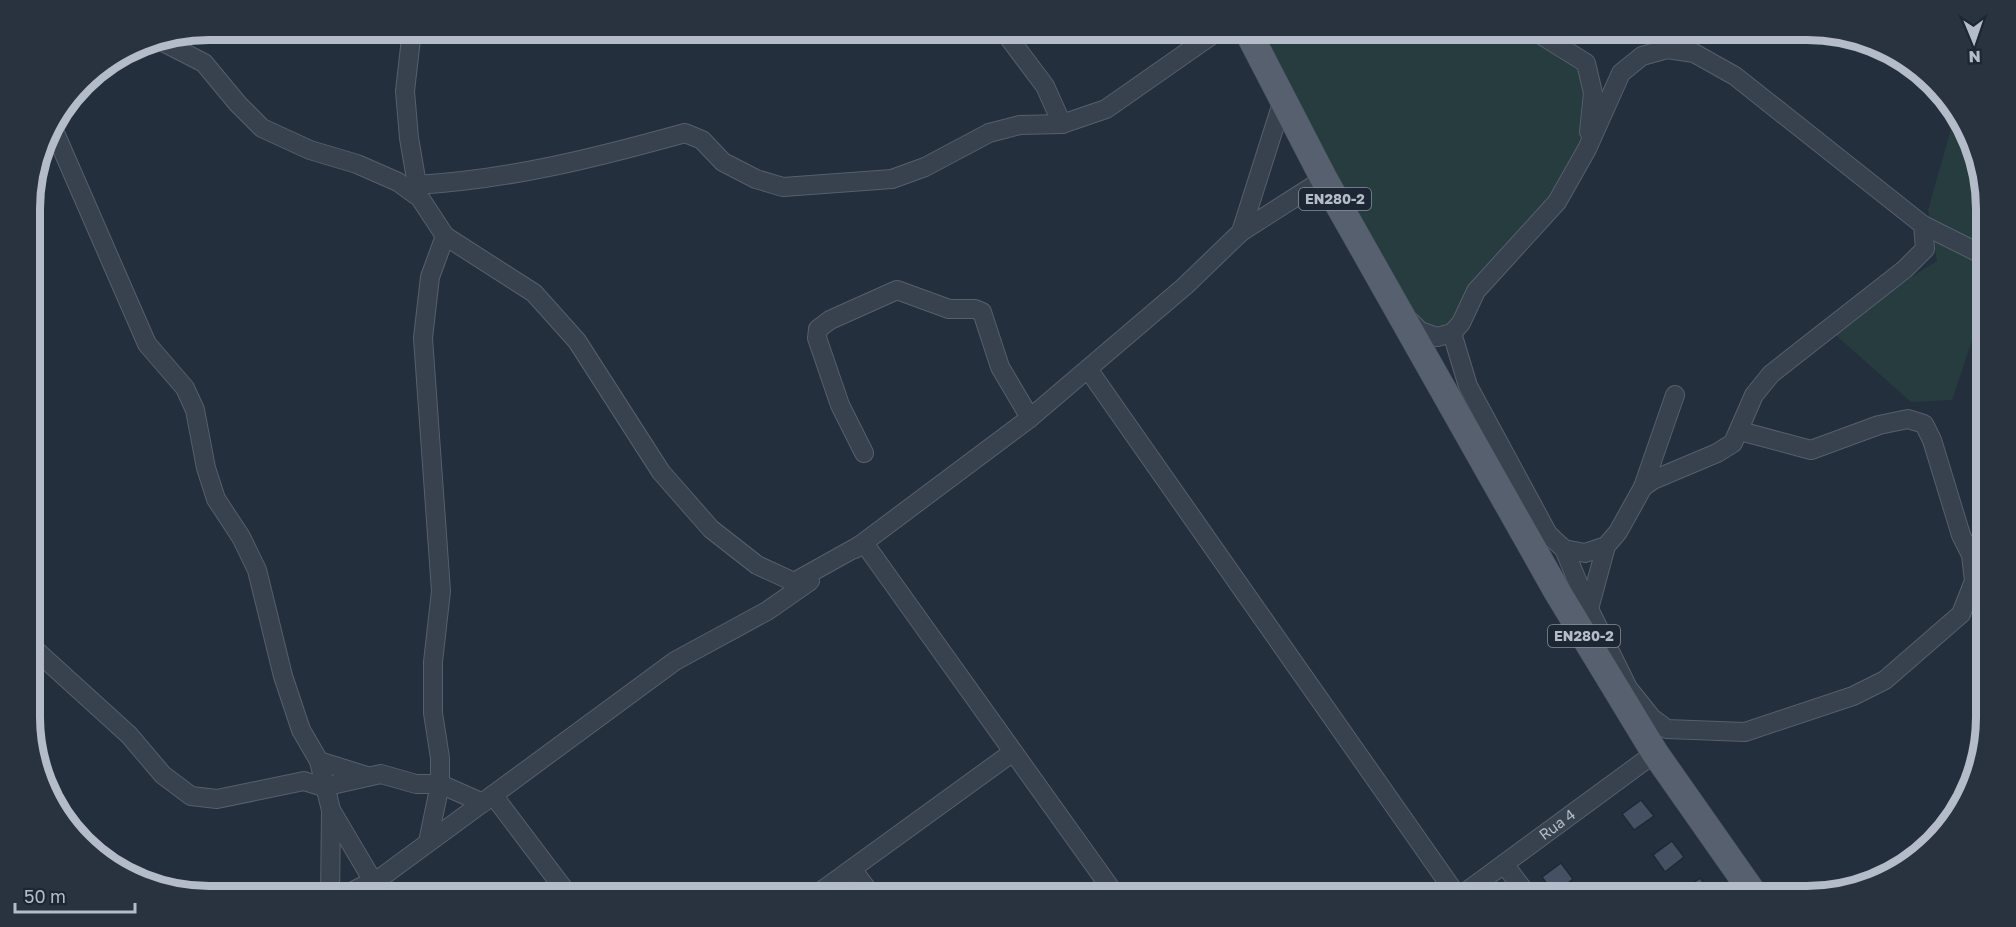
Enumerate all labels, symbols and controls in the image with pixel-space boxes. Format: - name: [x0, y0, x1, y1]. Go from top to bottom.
- north arrow: [1944, 12, 2004, 72]
- text: N: [1968, 47, 1981, 67]
- road number: EN280-2: [1299, 188, 1371, 210]
- road number: EN280-2: [1548, 625, 1620, 647]
- street label: Rua 4: [1535, 805, 1578, 843]
- scale bar: [15, 876, 135, 914]
- text: 50 m: [24, 885, 66, 907]

